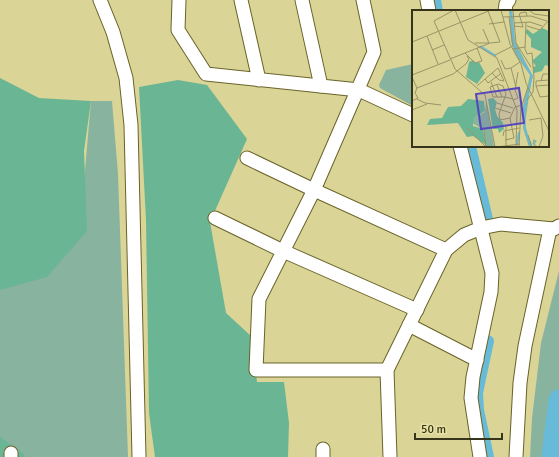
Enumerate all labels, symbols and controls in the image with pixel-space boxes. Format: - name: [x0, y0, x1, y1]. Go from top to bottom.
- inset map: [412, 10, 549, 147]
- scale bar: [415, 415, 502, 441]
- text: 50 m: [421, 422, 446, 437]

